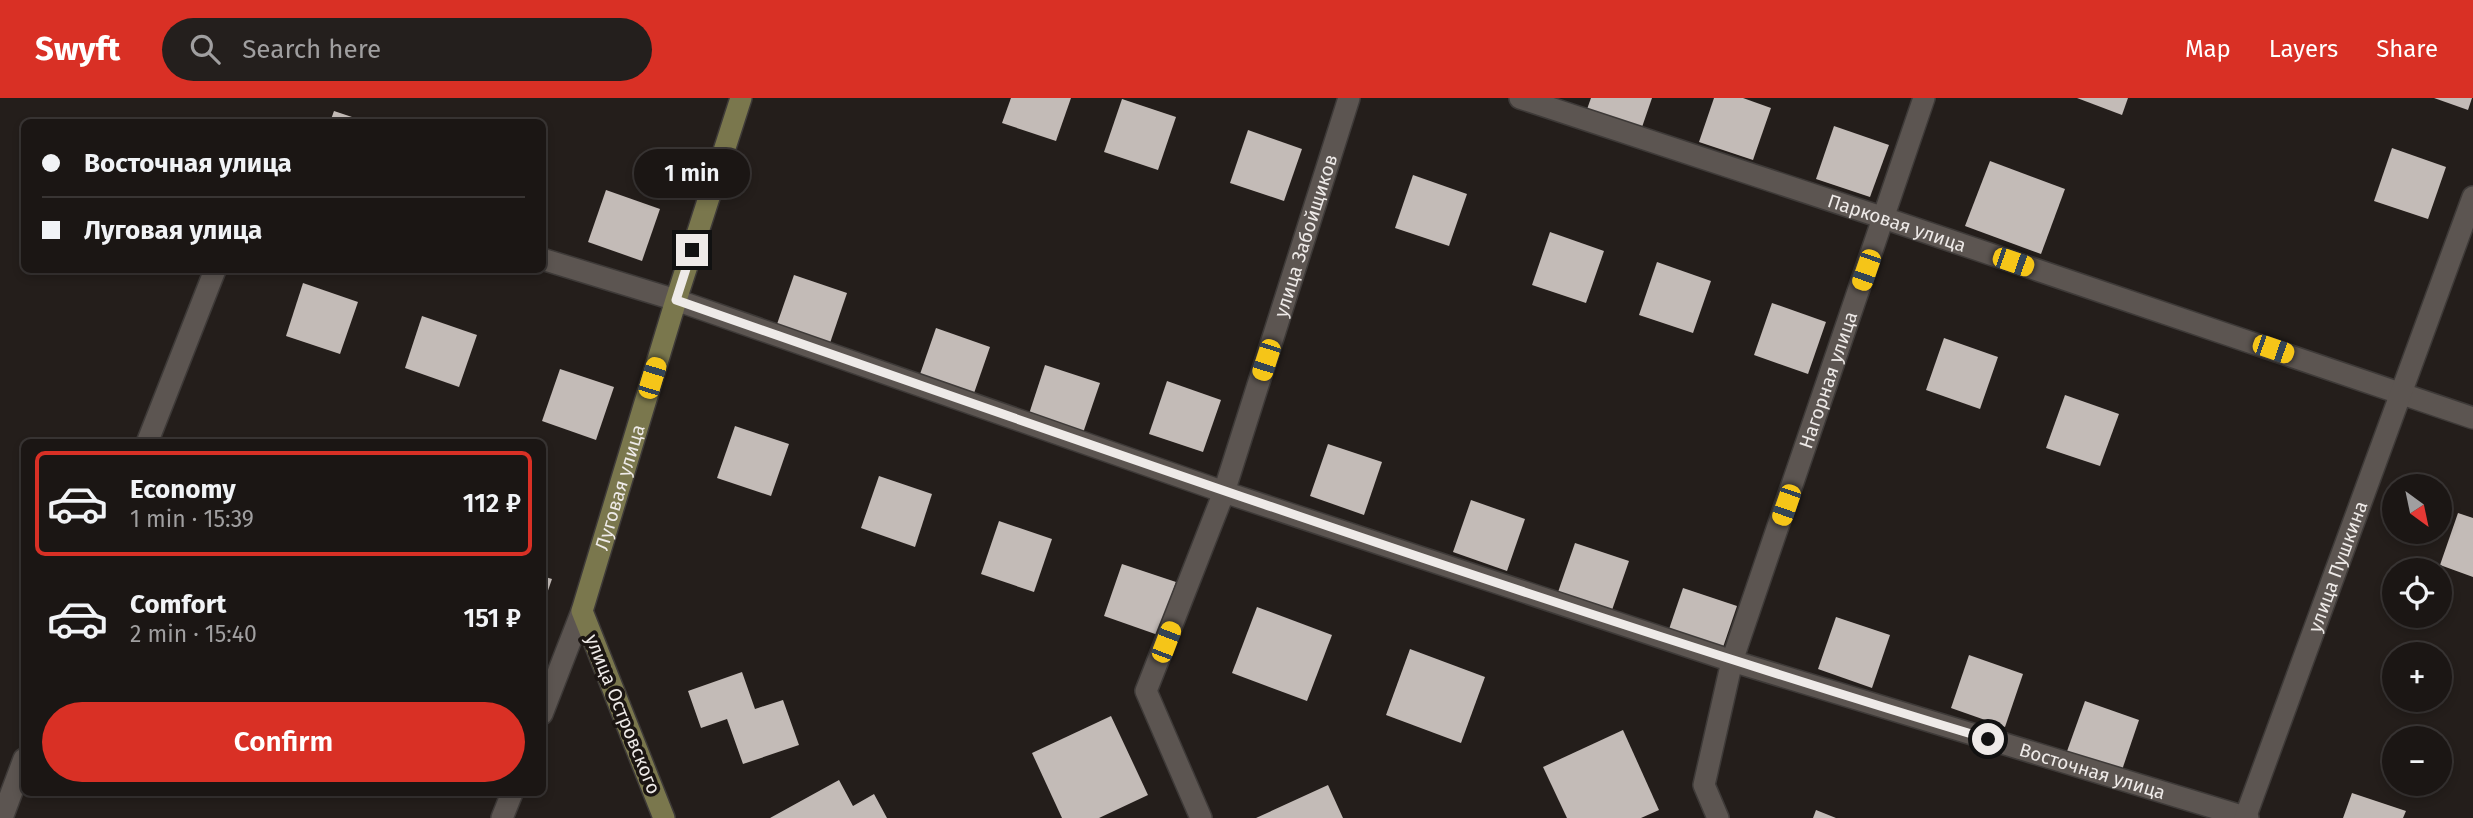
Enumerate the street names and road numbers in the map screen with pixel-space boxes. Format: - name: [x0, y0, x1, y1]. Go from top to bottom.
- street label: улица Забойщиков: [1269, 151, 1342, 320]
- street label: Парковая улица: [1825, 189, 1969, 257]
- street label: Нагорная улица: [1794, 308, 1862, 451]
- street label: Луговая улица: [590, 422, 649, 553]
- street label: улица Пушкина: [2303, 498, 2372, 635]
- street label: улица Островского: [580, 631, 666, 797]
- street label: Восточная улица: [2017, 738, 2168, 804]

